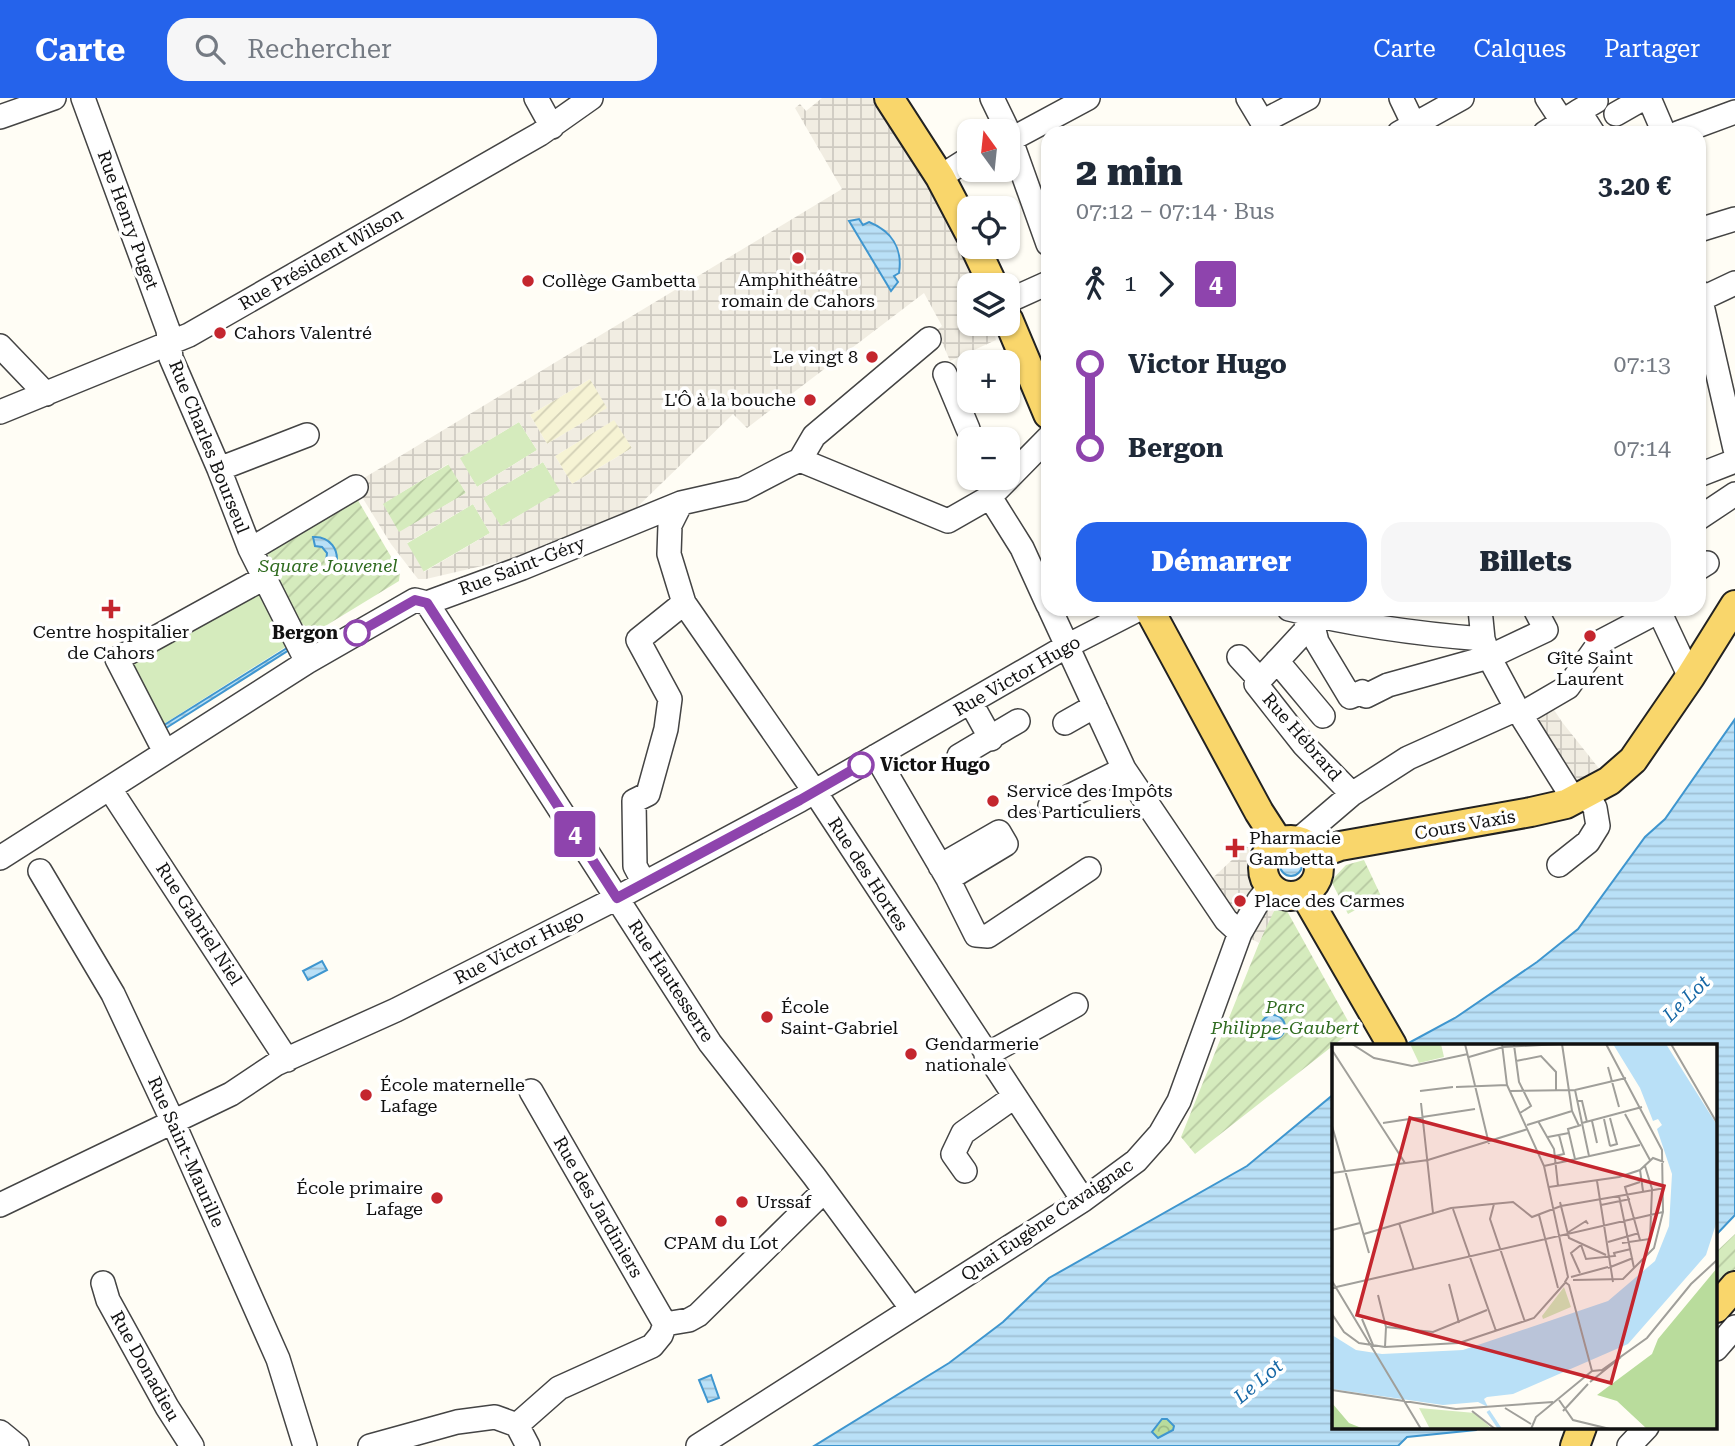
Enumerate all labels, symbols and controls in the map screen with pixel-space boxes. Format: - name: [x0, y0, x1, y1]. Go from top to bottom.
- search box: [167, 18, 657, 81]
- text: Carte: [35, 30, 125, 69]
- icon: search: [191, 30, 229, 68]
- text: Rechercher: [247, 34, 392, 64]
- text: Carte: [1373, 35, 1436, 63]
- text: Calques: [1474, 35, 1566, 63]
- text: Partager: [1604, 35, 1700, 63]
- north arrow: [957, 119, 1020, 182]
- map controls: [957, 119, 1020, 490]
- street label: Rue Henry Puget: [94, 147, 163, 293]
- text: 2 min: [1076, 150, 1183, 194]
- text: 3.20 €: [1598, 171, 1671, 201]
- button: locate: [957, 196, 1020, 259]
- text: 07:12 – 07:14 · Bus: [1076, 198, 1274, 225]
- street label: Rue Président Wilson: [235, 203, 407, 314]
- marker: Amphithéâtre romain de Cahors: [790, 250, 806, 266]
- icon: walk: [1076, 265, 1114, 303]
- icon: forward: [1147, 265, 1185, 303]
- place label: Amphithéâtre romain de Cahors: [721, 269, 875, 311]
- place label: Collège Gambetta: [542, 270, 696, 291]
- text: 1: [1124, 270, 1137, 297]
- text: 4: [1209, 270, 1222, 298]
- marker: Collège Gambetta: [520, 273, 536, 289]
- button: layers: [957, 273, 1020, 336]
- place label: Cahors Valentré: [234, 322, 372, 343]
- marker: Cahors Valentré: [212, 325, 228, 341]
- place label: Le vingt 8: [773, 346, 858, 367]
- marker: Le vingt 8: [864, 349, 880, 365]
- text: Victor Hugo: [1128, 349, 1287, 379]
- button: +: [957, 350, 1020, 413]
- text: 07:13: [1614, 351, 1671, 378]
- street label: Rue Charles Bourseul: [165, 357, 254, 537]
- place label: L'Ô à la bouche: [664, 389, 796, 410]
- marker: L'Ô à la bouche: [802, 392, 818, 408]
- button: −: [957, 427, 1020, 490]
- text: Bergon: [1128, 433, 1224, 463]
- text: 07:14: [1614, 435, 1671, 462]
- button: Démarrer: [1076, 522, 1367, 602]
- button: Billets: [1381, 522, 1671, 602]
- street label: Rue Saint-Géry: [456, 532, 588, 599]
- park label: Square Jouvenel: [257, 555, 398, 576]
- marker: Centre hospitalier de Cahors: [101, 599, 121, 619]
- marker: Bergon: [344, 620, 370, 646]
- place label: Centre hospitalier de Cahors: [33, 621, 189, 663]
- place label: Bergon: [272, 622, 338, 643]
- marker: Gîte Saint Laurent: [1582, 628, 1598, 644]
- street label: Rue Victor Hugo: [950, 631, 1084, 720]
- place label: Gîte Saint Laurent: [1547, 647, 1633, 689]
- street label: Rue Hébrard: [1258, 688, 1347, 785]
- marker: Victor Hugo: [848, 752, 874, 778]
- place label: Victor Hugo: [880, 754, 990, 775]
- place label: Service des Impôts des Particuliers: [1007, 780, 1173, 822]
- marker: Service des Impôts des Particuliers: [985, 793, 1001, 809]
- street label: Cours Vaxis: [1413, 805, 1517, 844]
- line badge: 4: [552, 811, 598, 857]
- street label: Rue des Hortes: [824, 813, 913, 934]
- text: 4: [568, 820, 582, 848]
- place label: Pharmacie Gambetta: [1249, 827, 1341, 869]
- marker: Pharmacie Gambetta: [1227, 840, 1243, 856]
- street label: Rue Gabriel Niel: [152, 859, 247, 989]
- place label: Place des Carmes: [1254, 890, 1405, 911]
- marker: Place des Carmes: [1232, 893, 1248, 909]
- street label: Rue Victor Hugo: [450, 905, 587, 988]
- street label: Rue Hautesserre: [624, 916, 719, 1046]
- water label: Le Lot: [1657, 970, 1715, 1027]
- place label: École Saint-Gabriel: [781, 996, 899, 1038]
- park label: Parc Philippe-Gaubert: [1210, 996, 1359, 1038]
- marker: École Saint-Gabriel: [759, 1009, 775, 1025]
- place label: Gendarmerie nationale: [925, 1033, 1039, 1075]
- inset map: [1332, 1044, 1718, 1428]
- marker: Gendarmerie nationale: [903, 1046, 919, 1062]
- street label: Rue Saint-Maurille: [144, 1073, 229, 1231]
- place label: École maternelle Lafage: [380, 1074, 525, 1116]
- marker: École maternelle Lafage: [358, 1087, 374, 1103]
- street label: Rue des Jardiniers: [549, 1132, 647, 1281]
- street label: Quai Eugène Cavaignac: [957, 1154, 1137, 1285]
- place label: École primaire Lafage: [296, 1177, 423, 1219]
- marker: École primaire Lafage: [429, 1190, 445, 1206]
- place label: Urssaf: [756, 1191, 812, 1212]
- marker: Urssaf: [734, 1194, 750, 1210]
- marker: CPAM du Lot: [713, 1213, 729, 1229]
- place label: CPAM du Lot: [664, 1232, 778, 1253]
- street label: Rue Donadieu: [107, 1307, 184, 1424]
- water label: Le Lot: [1229, 1354, 1287, 1409]

